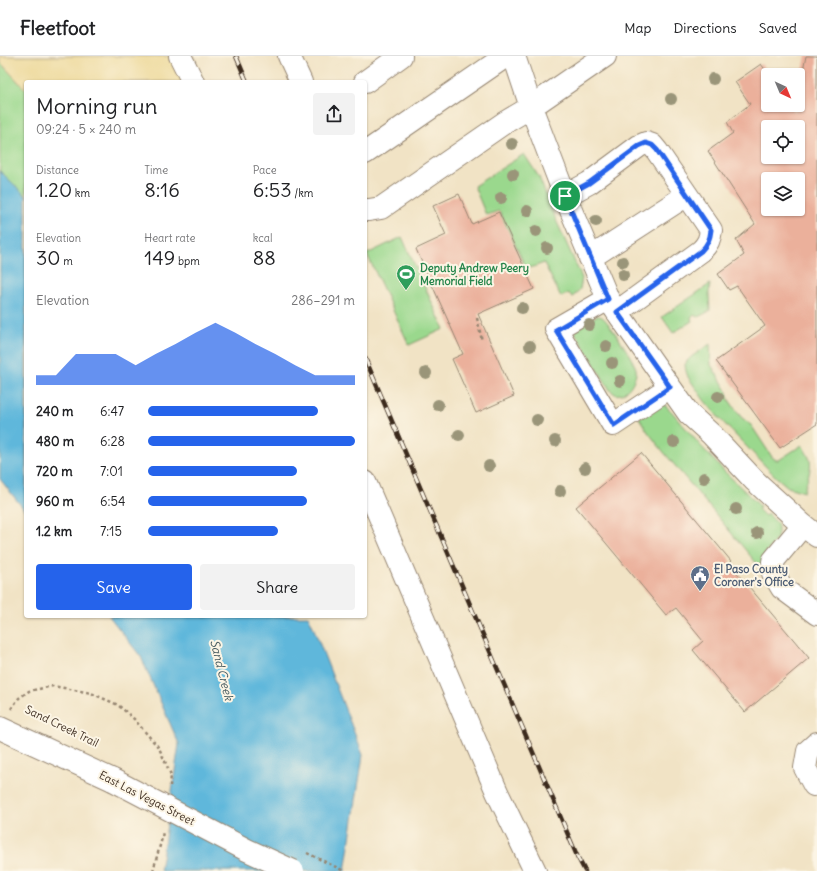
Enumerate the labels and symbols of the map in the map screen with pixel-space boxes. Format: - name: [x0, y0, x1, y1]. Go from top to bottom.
- north arrow: [761, 68, 805, 112]
- pin: [548, 179, 582, 213]
- place label: Deputy Andrew Peery Memorial Field: [420, 261, 529, 288]
- sports icon: Deputy Andrew Peery Memorial Field: [395, 263, 417, 291]
- place label: El Paso County Coroner's Office: [714, 562, 794, 589]
- public building icon: El Paso County Coroner's Office: [689, 564, 711, 592]
- water label: Sand Creek: [207, 638, 237, 703]
- street label: Sand Creek Trail: [23, 702, 101, 750]
- street label: East Las Vegas Street: [97, 768, 197, 828]

